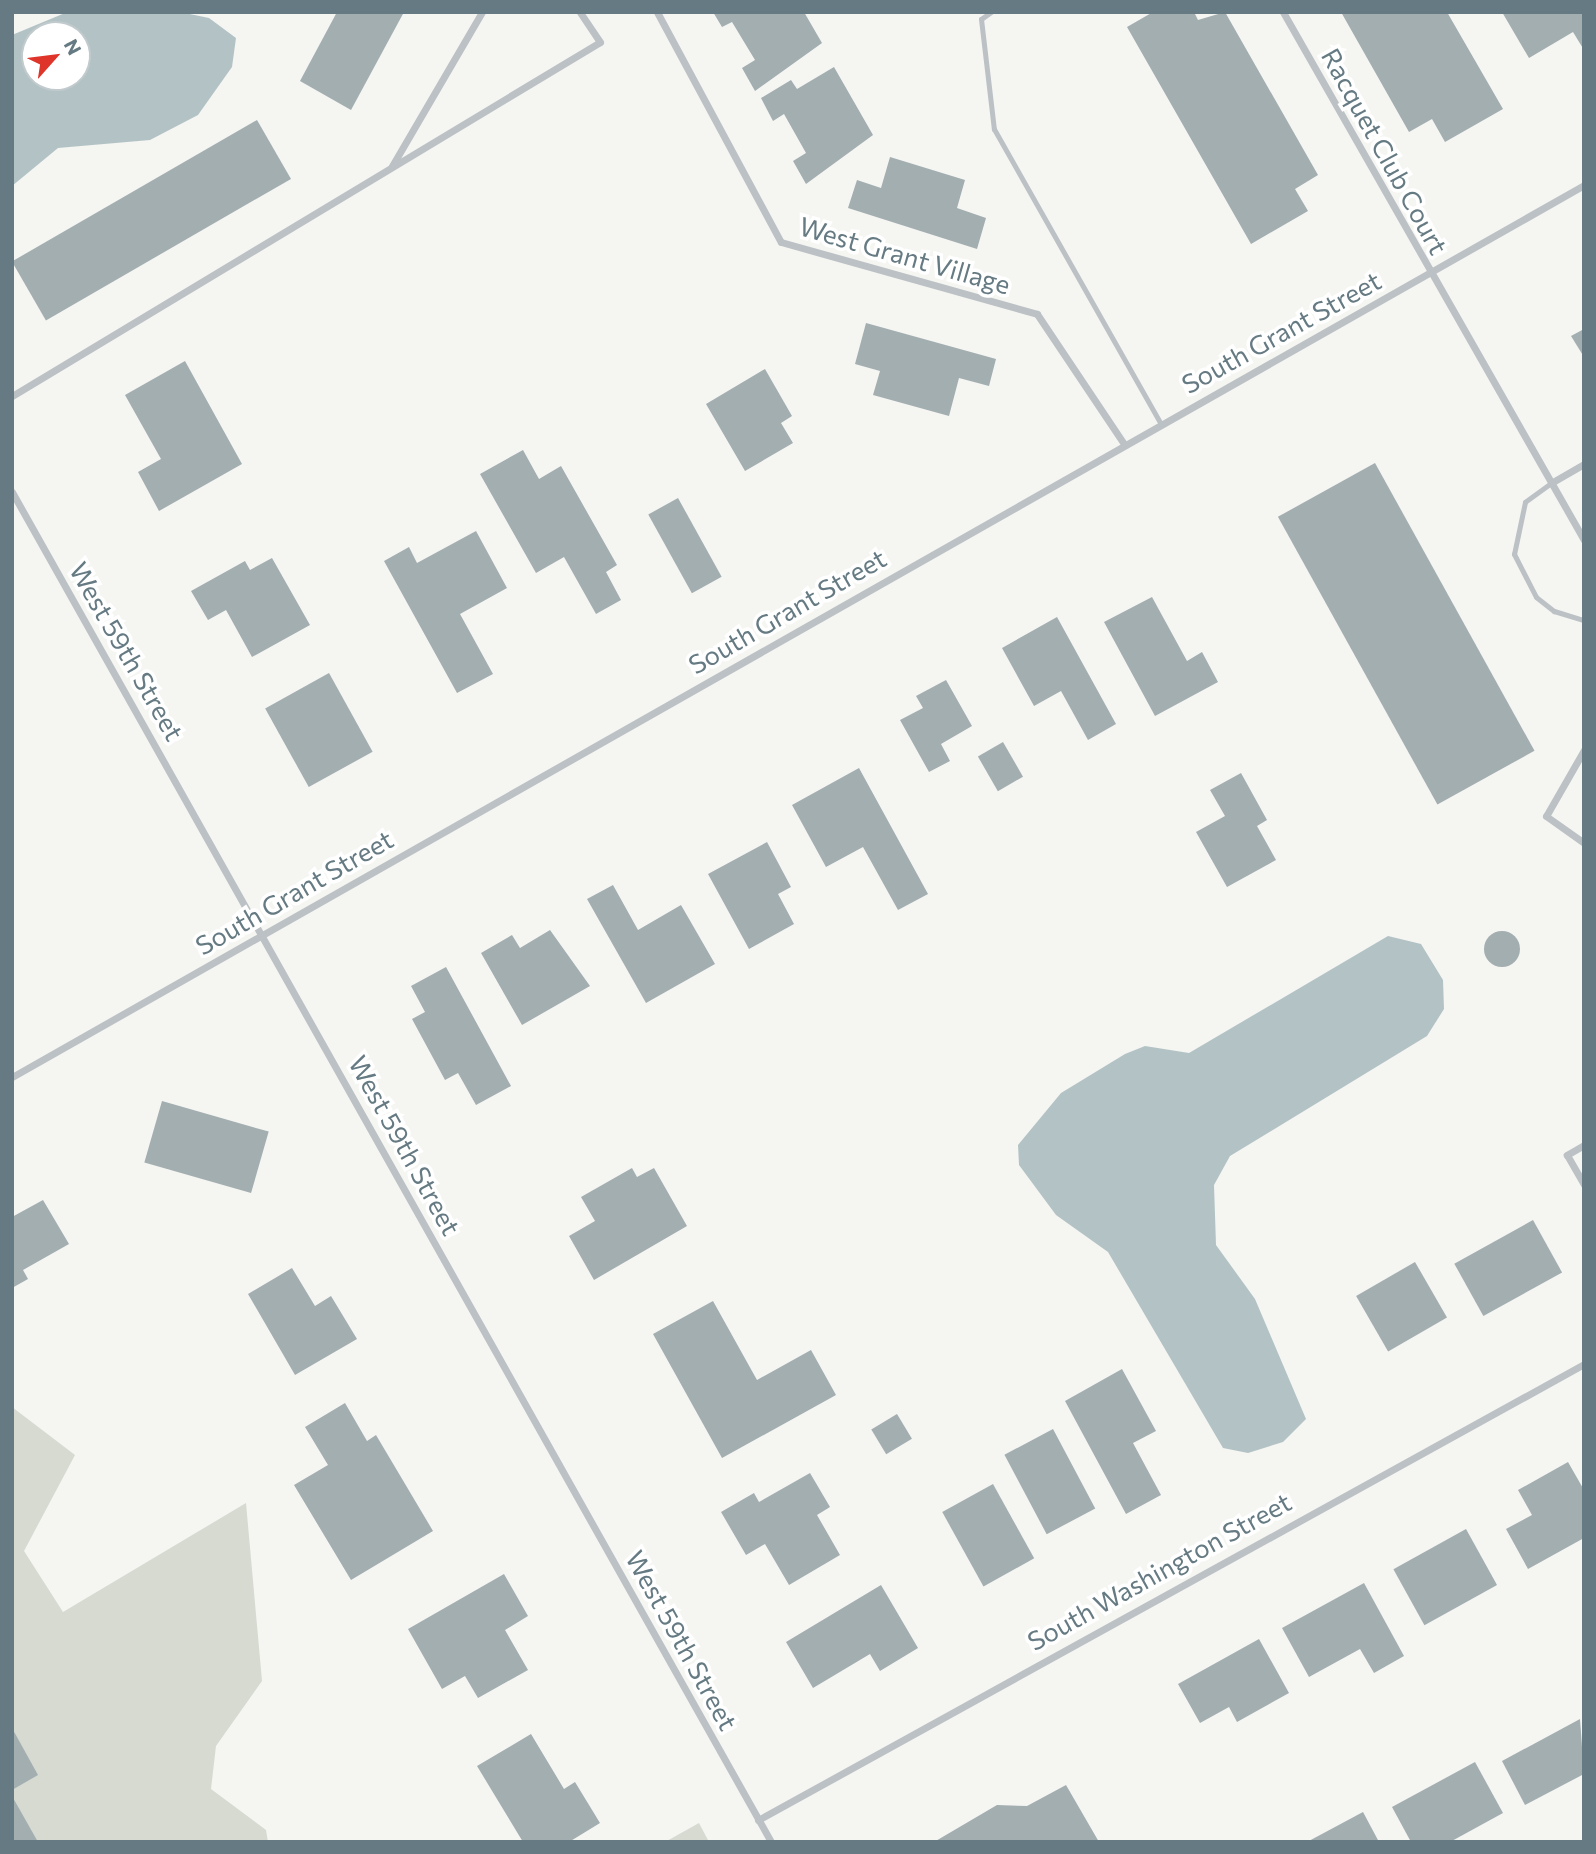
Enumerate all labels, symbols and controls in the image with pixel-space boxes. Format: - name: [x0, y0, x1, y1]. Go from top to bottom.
- north arrow: [21, 21, 91, 91]
- text: N: [60, 35, 87, 59]
- street label: Racquet Club Court: [1315, 42, 1455, 260]
- street label: West Grant Village: [796, 210, 1014, 300]
- street label: South Grant Street: [1176, 264, 1386, 400]
- street label: South Grant Street: [683, 542, 891, 680]
- street label: West 59th Street: [63, 556, 191, 746]
- street label: South Grant Street: [190, 823, 398, 961]
- street label: West 59th Street: [343, 1050, 467, 1240]
- street label: South Washington Street: [1022, 1486, 1296, 1656]
- street label: West 59th Street: [620, 1545, 744, 1735]

